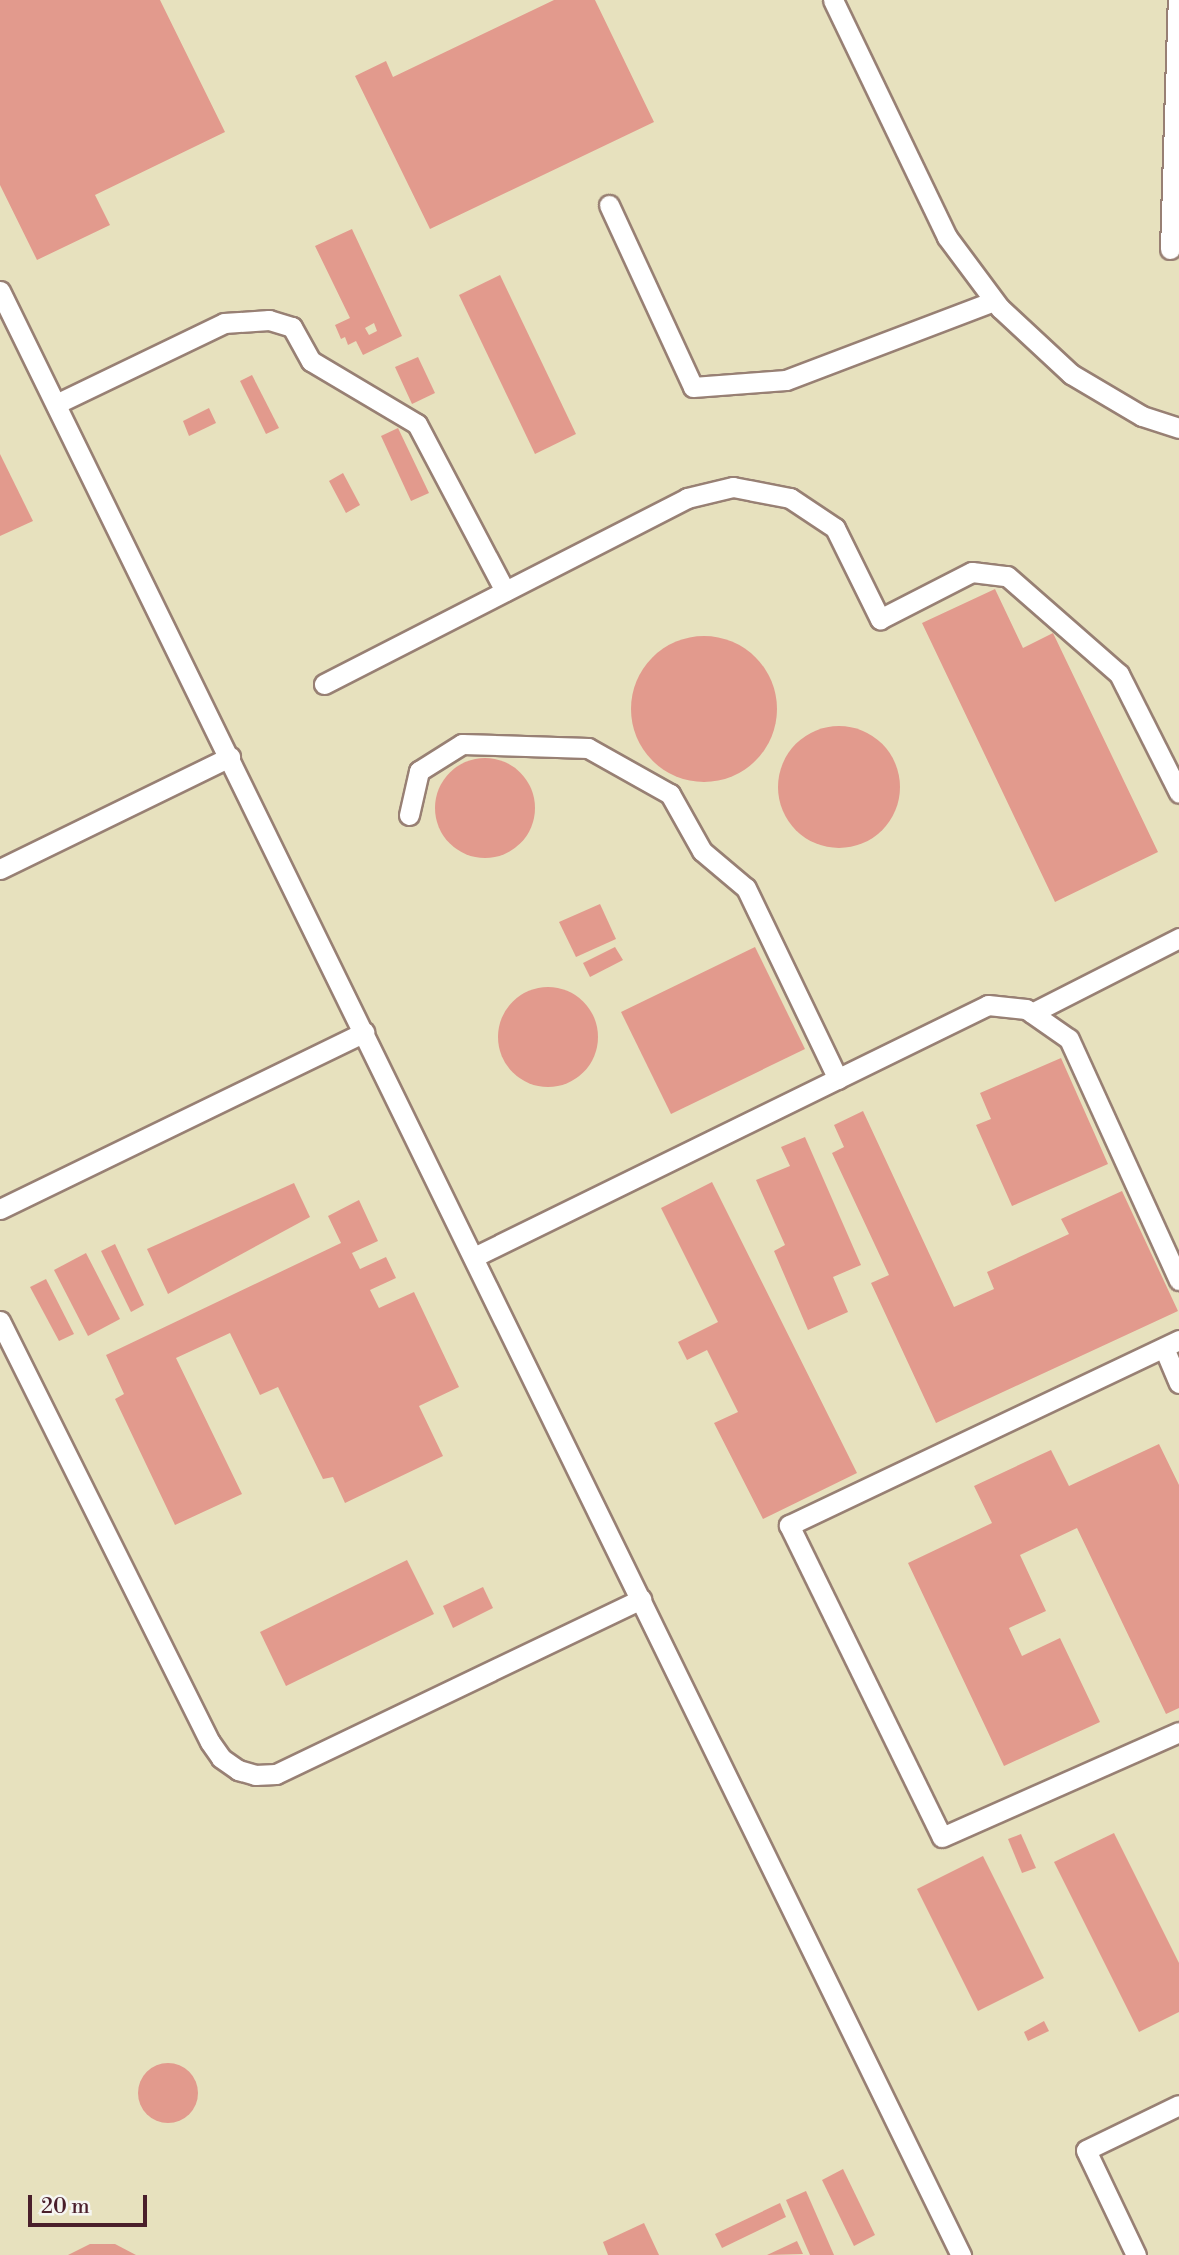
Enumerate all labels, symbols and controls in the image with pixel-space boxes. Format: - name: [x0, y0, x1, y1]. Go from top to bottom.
- scale bar: [32, 2182, 150, 2226]
- text: 20 m: [41, 2194, 90, 2220]

